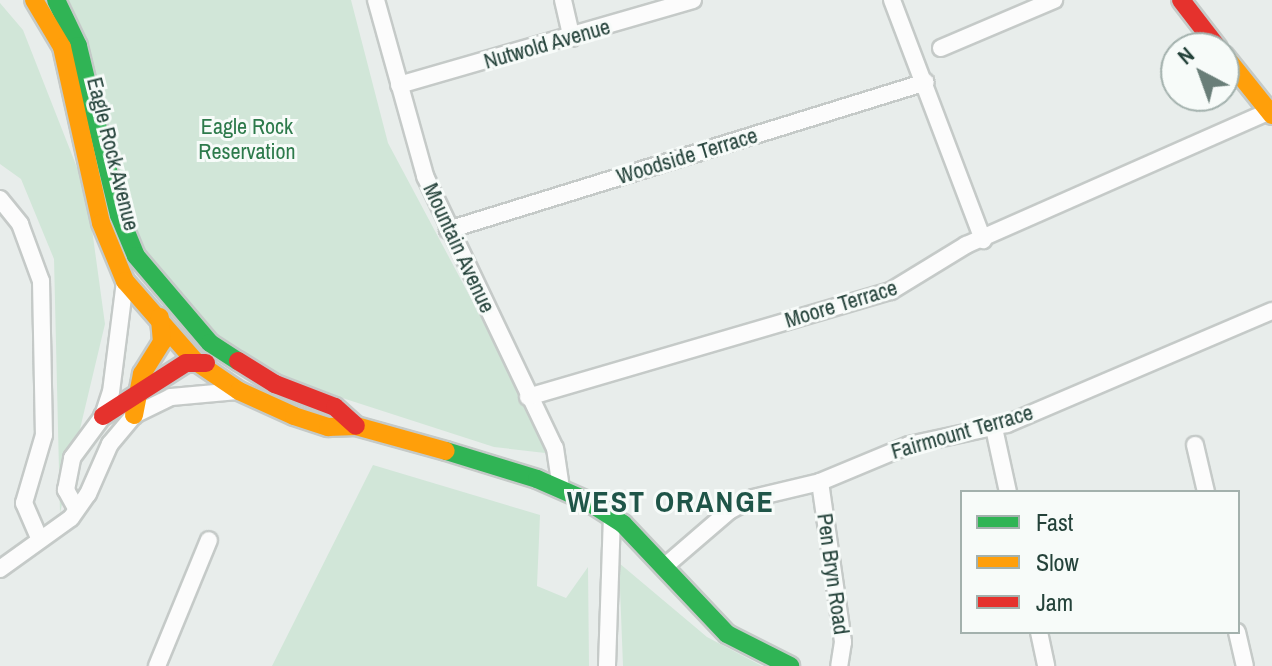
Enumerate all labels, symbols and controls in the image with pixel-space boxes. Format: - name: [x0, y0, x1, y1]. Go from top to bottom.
- street label: Nutwold Avenue: [480, 13, 614, 75]
- north arrow: [1160, 32, 1240, 112]
- text: N: [1171, 40, 1200, 71]
- street label: Eagle Rock Avenue: [81, 74, 145, 234]
- park label: Eagle Rock Reservation: [198, 113, 296, 164]
- street label: Woodside Terrace: [613, 122, 761, 190]
- street label: Mountain Avenue: [417, 178, 501, 318]
- street label: Moore Terrace: [782, 274, 900, 334]
- street label: Fairmount Terrace: [888, 399, 1036, 465]
- district label: WEST ORANGE: [567, 483, 775, 519]
- legend: [960, 490, 1240, 634]
- text: Fast: [1036, 506, 1073, 538]
- street label: Pen Bryn Road: [811, 512, 855, 636]
- text: Slow: [1036, 546, 1079, 578]
- text: Jam: [1036, 586, 1073, 618]

